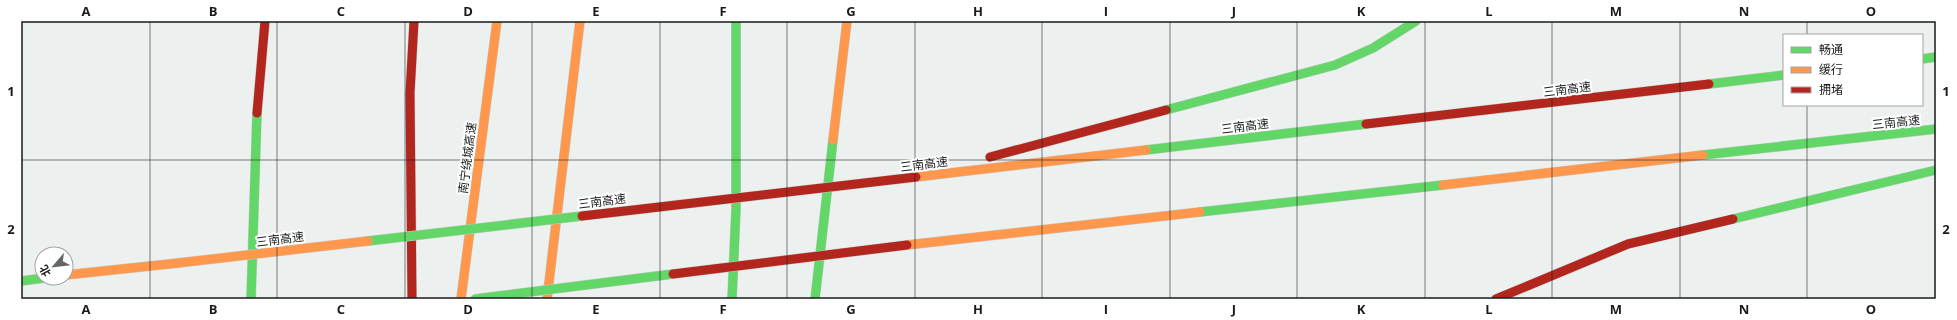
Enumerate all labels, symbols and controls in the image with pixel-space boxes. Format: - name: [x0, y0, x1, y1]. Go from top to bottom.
- text: A: [82, 2, 91, 20]
- text: B: [209, 2, 218, 20]
- text: C: [337, 2, 345, 20]
- text: D: [463, 2, 473, 20]
- text: E: [592, 2, 600, 20]
- text: F: [719, 2, 727, 20]
- text: G: [846, 2, 856, 20]
- text: H: [973, 2, 983, 20]
- text: I: [1104, 2, 1108, 20]
- text: J: [1231, 2, 1236, 20]
- text: K: [1357, 2, 1366, 20]
- text: L: [1485, 2, 1493, 20]
- text: M: [1610, 2, 1622, 20]
- text: N: [1739, 2, 1749, 20]
- text: O: [1866, 2, 1876, 20]
- legend: [1783, 34, 1923, 106]
- text: 畅通: [1819, 41, 1843, 58]
- text: 缓行: [1819, 61, 1843, 78]
- street label: 三南高速: [1542, 78, 1592, 100]
- text: 拥堵: [1819, 81, 1843, 98]
- text: 1: [7, 82, 15, 100]
- text: 1: [1942, 82, 1950, 100]
- street label: 三南高速: [1871, 111, 1921, 133]
- street label: 三南高速: [1220, 115, 1270, 137]
- street label: 南宁绕城高速: [454, 121, 480, 195]
- street label: 三南高速: [899, 153, 949, 175]
- street label: 三南高速: [577, 190, 627, 212]
- text: 2: [7, 220, 15, 238]
- text: 2: [1942, 220, 1950, 238]
- street label: 三南高速: [255, 228, 305, 250]
- north arrow: [34, 246, 74, 286]
- text: 北: [36, 263, 54, 279]
- text: A: [82, 300, 91, 318]
- text: B: [209, 300, 218, 318]
- text: C: [337, 300, 345, 318]
- text: D: [463, 300, 473, 318]
- text: E: [592, 300, 600, 318]
- text: F: [719, 300, 727, 318]
- text: G: [846, 300, 856, 318]
- text: H: [973, 300, 983, 318]
- text: I: [1104, 300, 1108, 318]
- text: J: [1231, 300, 1236, 318]
- text: K: [1357, 300, 1366, 318]
- text: L: [1485, 300, 1493, 318]
- text: M: [1610, 300, 1622, 318]
- text: N: [1739, 300, 1749, 318]
- text: O: [1866, 300, 1876, 318]

